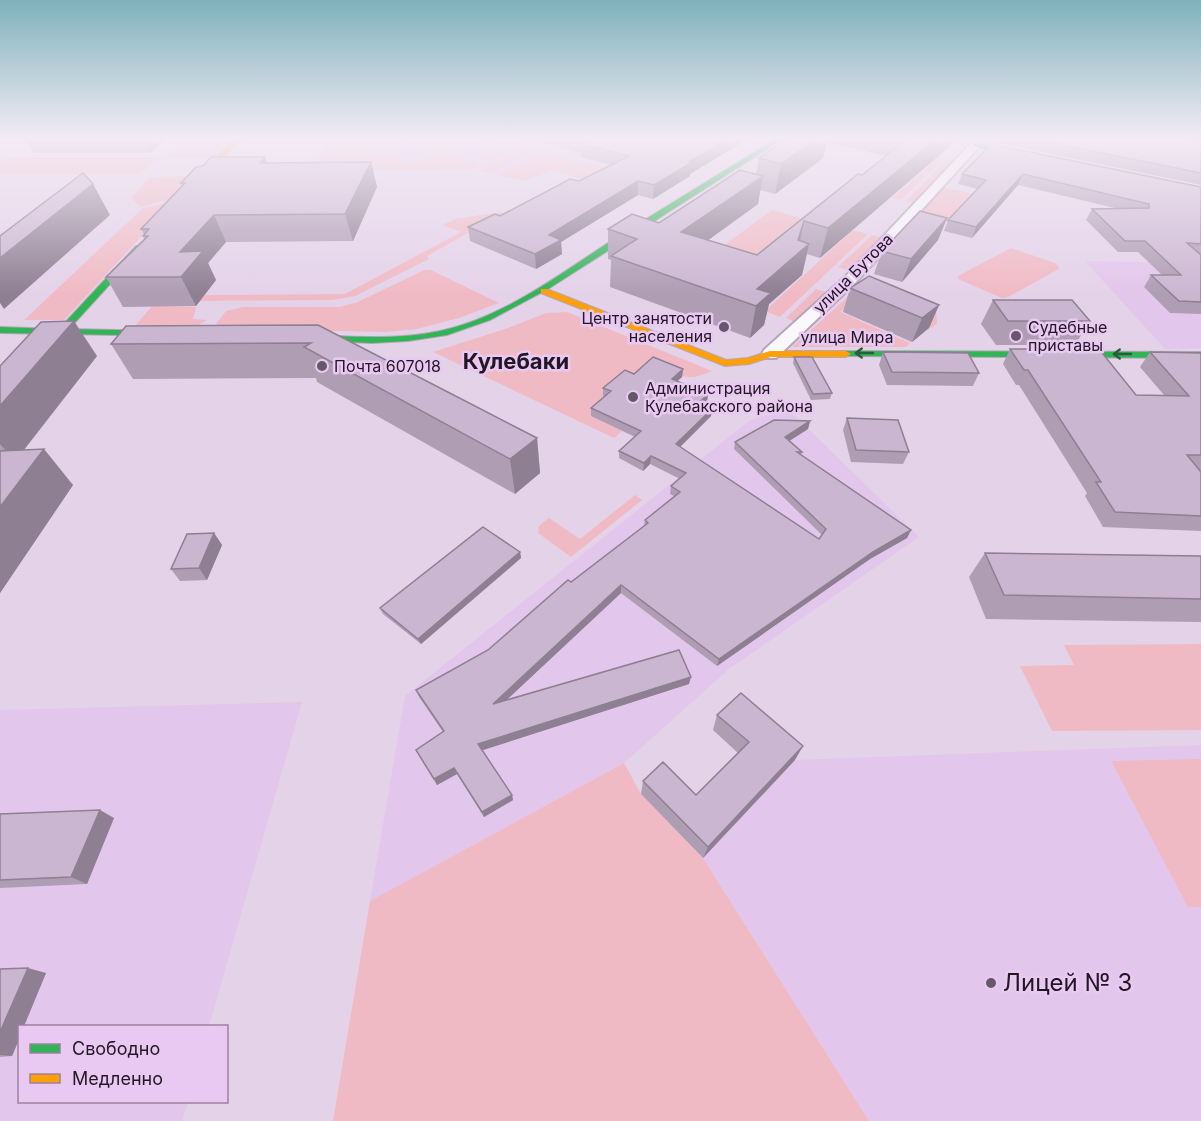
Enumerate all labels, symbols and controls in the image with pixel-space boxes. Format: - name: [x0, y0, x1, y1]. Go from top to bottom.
- street label: улица Бутова: [809, 229, 897, 317]
- place label: Центр занятости населения: [581, 308, 712, 346]
- place label: Судебные приставы: [1028, 317, 1107, 355]
- marker: Центр занятости населения: [717, 320, 731, 334]
- street label: улица Мира: [801, 327, 893, 347]
- marker: Судебные приставы: [1009, 329, 1023, 343]
- one-way arrow: [854, 347, 874, 359]
- district label: Кулебаки: [463, 348, 569, 374]
- one-way arrow: [1112, 348, 1132, 360]
- place label: Почта 607018: [334, 356, 441, 376]
- marker: Почта 607018: [315, 359, 329, 373]
- place label: Администрация Кулебакского района: [645, 378, 813, 416]
- marker: Администрация Кулебакского района: [626, 390, 640, 404]
- place label: Лицей № 3: [1003, 968, 1132, 997]
- marker: Лицей № 3: [984, 976, 998, 990]
- legend: [18, 1025, 228, 1103]
- text: Свободно: [72, 1038, 160, 1059]
- text: Медленно: [72, 1068, 163, 1089]

